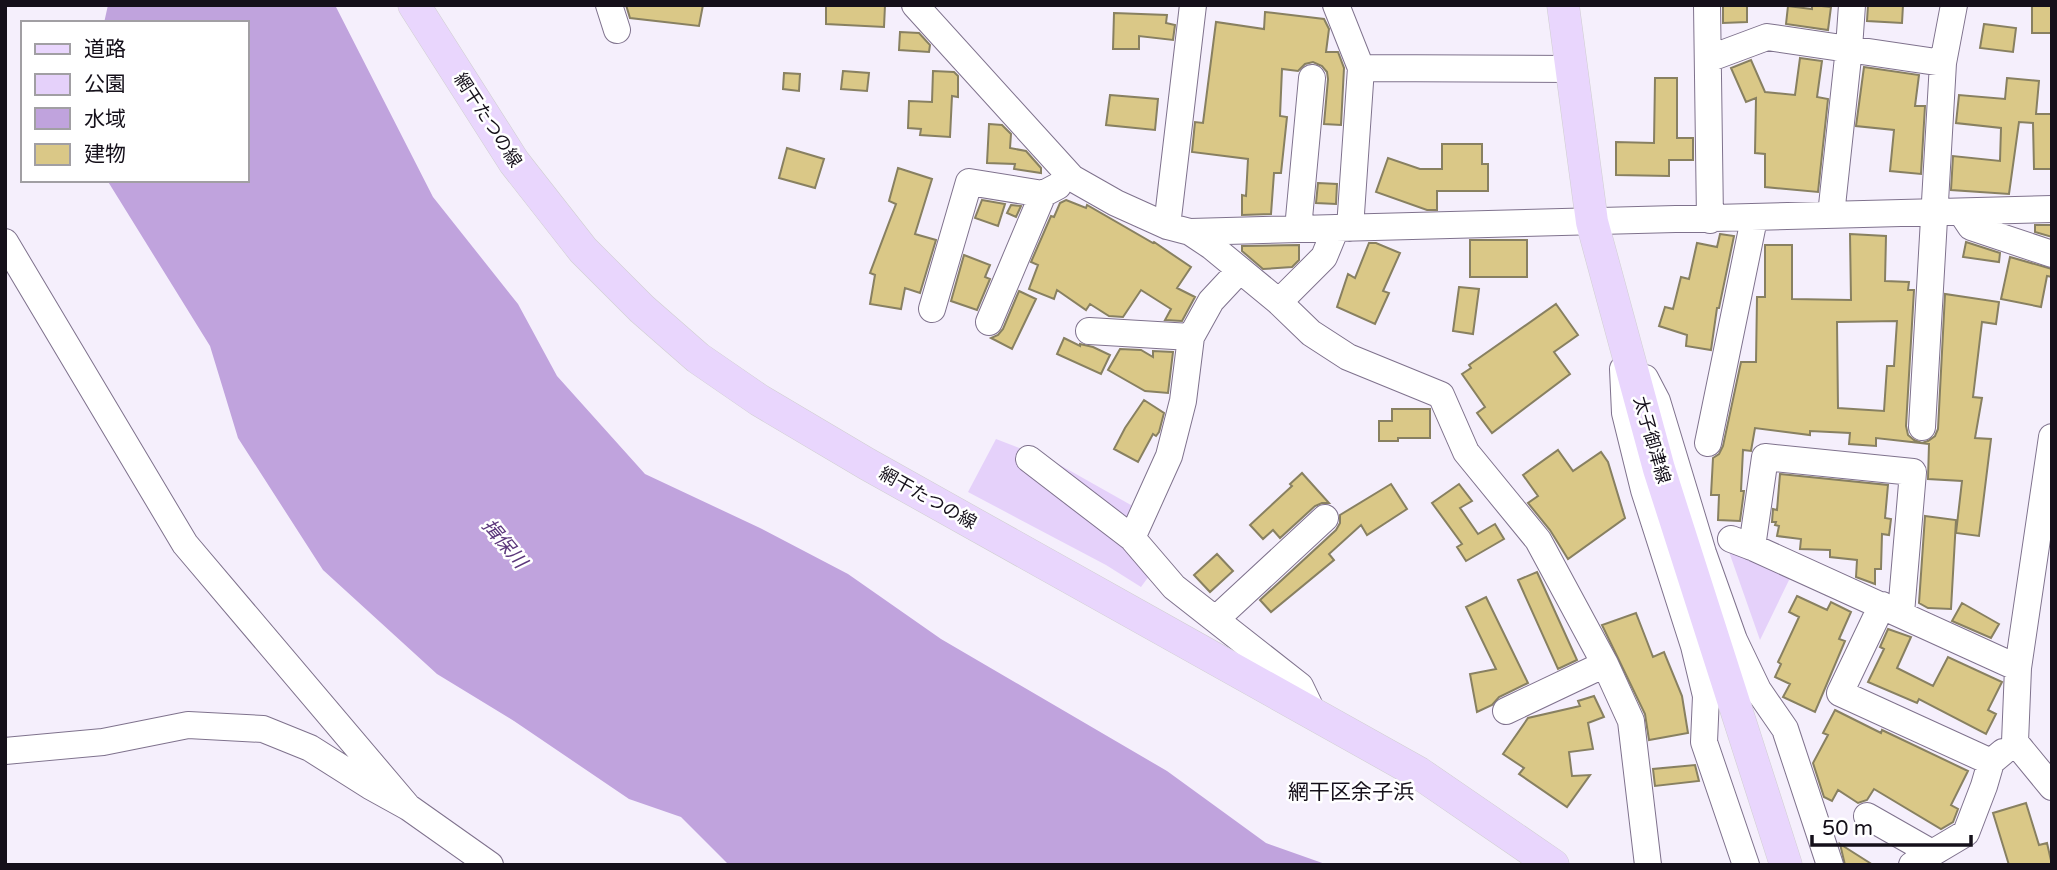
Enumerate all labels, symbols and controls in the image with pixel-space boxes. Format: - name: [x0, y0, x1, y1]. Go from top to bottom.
- legend: [21, 21, 248, 182]
- text: 道路: [84, 37, 126, 62]
- street label: 網干たつの線: [449, 69, 527, 171]
- text: 公園: [84, 72, 126, 97]
- text: 水域: [84, 107, 126, 132]
- text: 建物: [84, 142, 126, 167]
- street label: 太子御津線: [1629, 394, 1675, 486]
- street label: 網干たつの線: [875, 462, 981, 534]
- water label: 揖保川: [477, 515, 532, 574]
- district label: 網干区余子浜: [1288, 780, 1414, 805]
- scale bar: [1812, 804, 1971, 848]
- text: 50 m: [1822, 816, 1873, 841]

